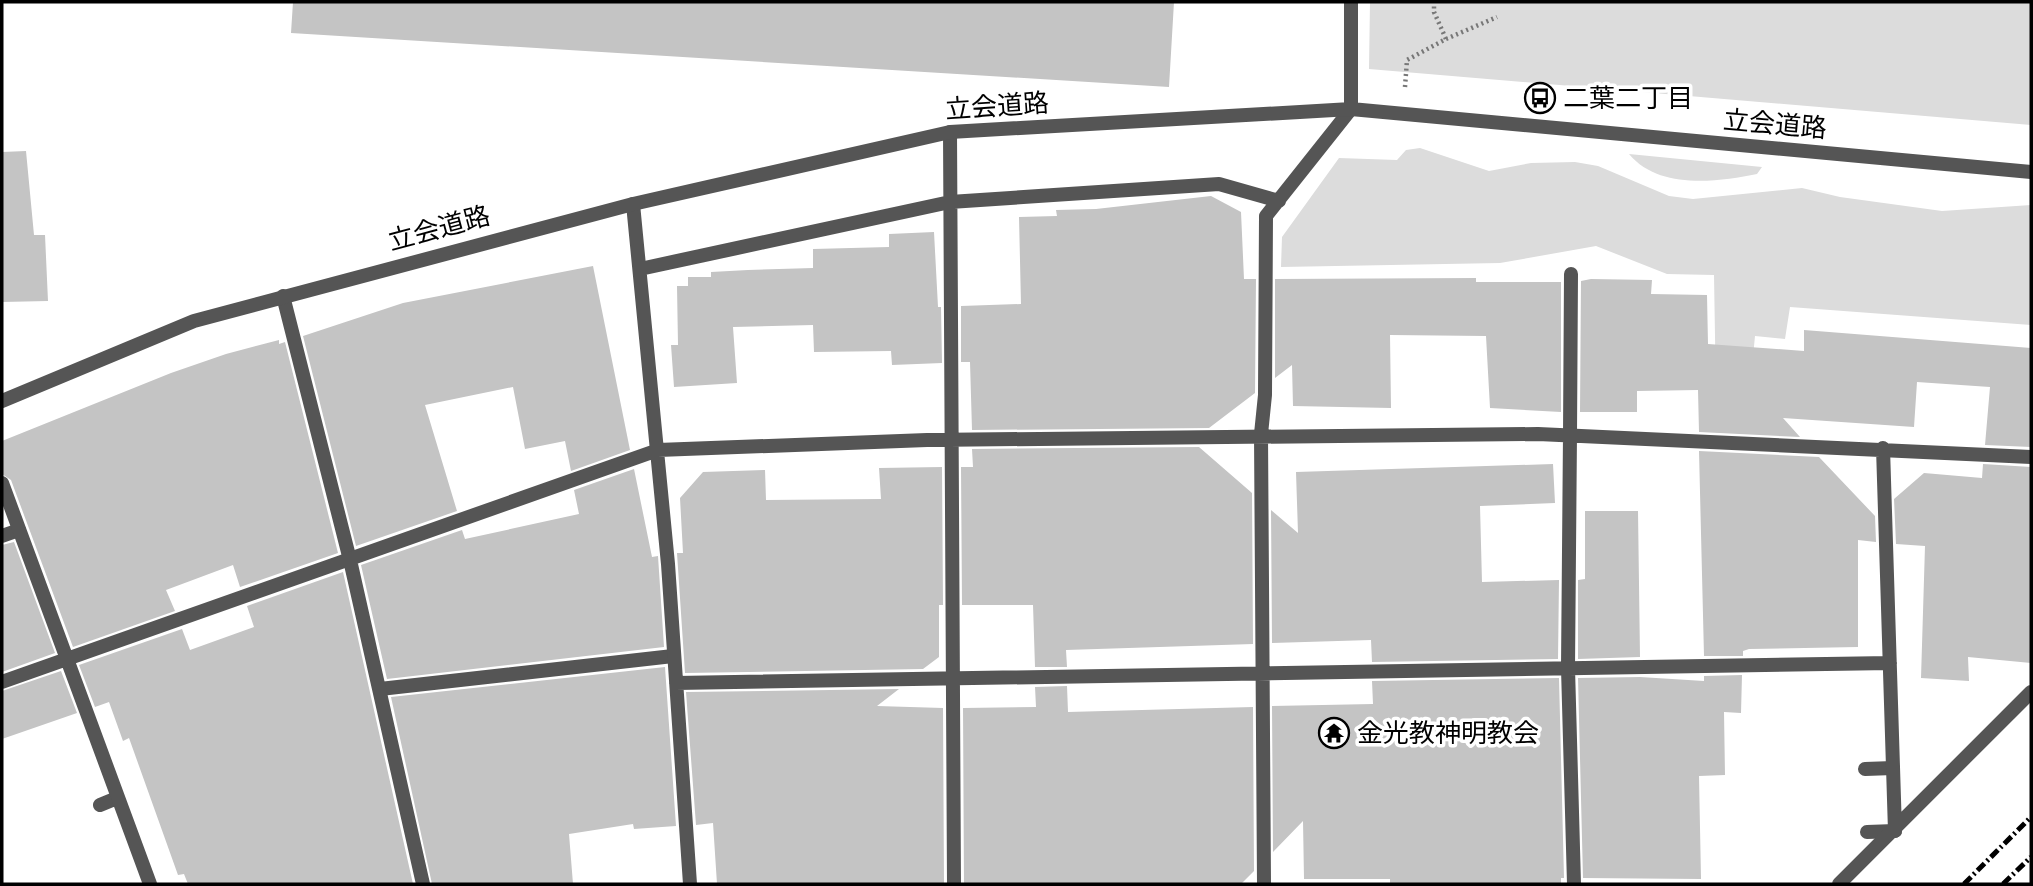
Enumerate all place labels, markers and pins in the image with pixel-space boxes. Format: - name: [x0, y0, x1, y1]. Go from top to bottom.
- bus stop icon: 二葉二丁目: [1523, 81, 1557, 115]
- place label: 二葉二丁目: [1563, 81, 1693, 115]
- temple icon: 金光教神明教会: [1317, 716, 1351, 750]
- place label: 金光教神明教会: [1357, 716, 1539, 750]

